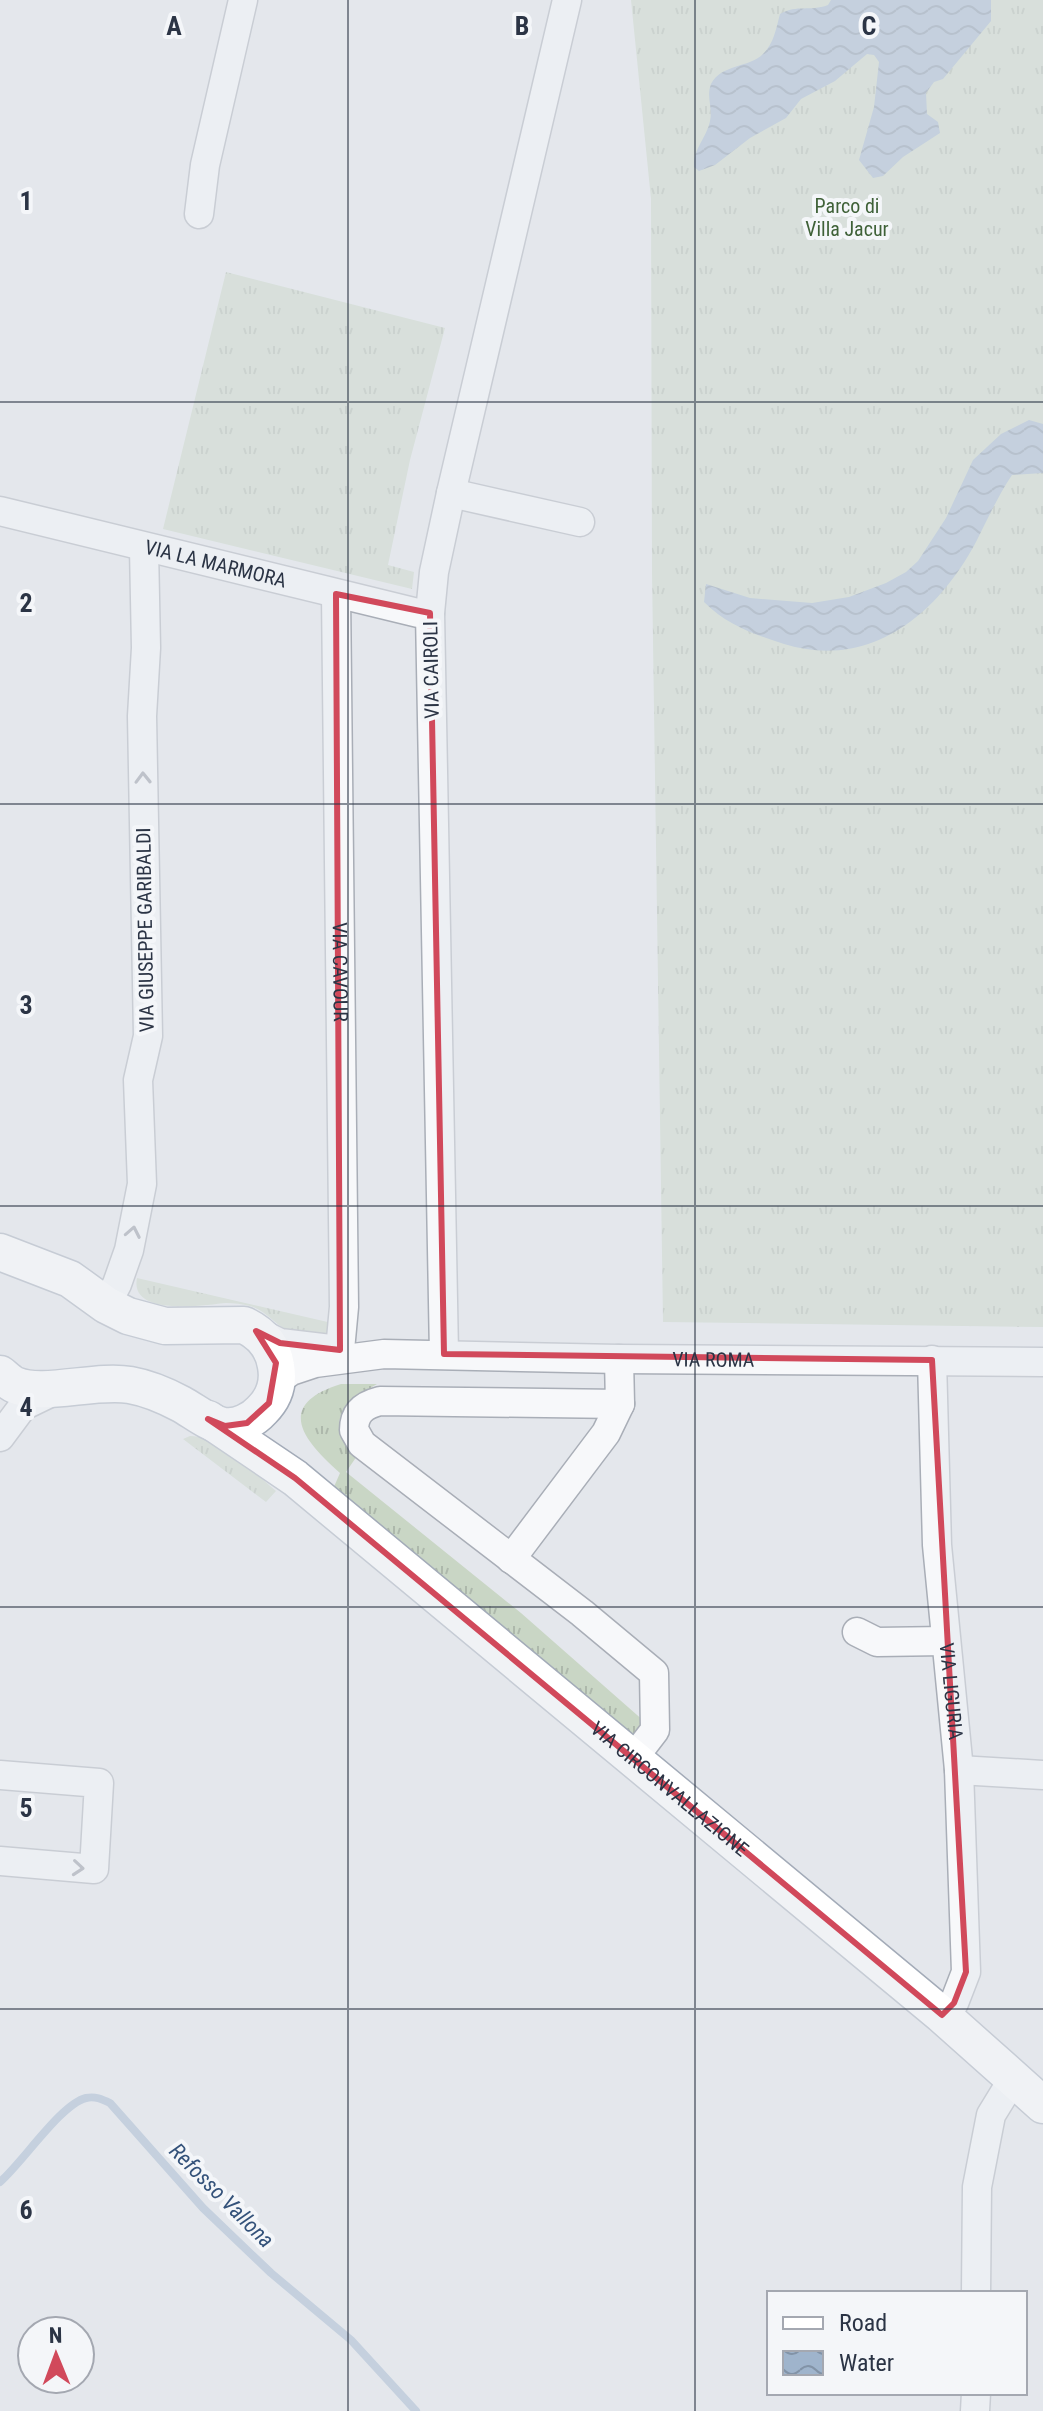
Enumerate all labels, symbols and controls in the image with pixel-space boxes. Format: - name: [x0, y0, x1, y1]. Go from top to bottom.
- text: A: [166, 11, 182, 41]
- text: B: [515, 11, 529, 41]
- text: C: [862, 11, 877, 41]
- text: 1: [19, 186, 33, 216]
- park label: Parco di Villa Jacur: [805, 194, 889, 241]
- street label: VIA LA MARMORA: [142, 535, 289, 593]
- text: 2: [19, 588, 33, 618]
- street label: VIA CAIROLI: [418, 621, 444, 719]
- one-way arrow: [135, 771, 152, 784]
- street label: VIA GIUSEPPE GARIBALDI: [131, 827, 159, 1033]
- street label: VIA CAVOUR: [328, 922, 353, 1022]
- text: 3: [19, 990, 33, 1020]
- one-way arrow: [124, 1226, 141, 1240]
- street label: VIA ROMA: [672, 1347, 755, 1372]
- text: 4: [19, 1392, 33, 1422]
- street label: VIA LIGURIA: [935, 1642, 968, 1741]
- street label: VIA CIRCONVALLAZIONE: [586, 1717, 754, 1861]
- text: 5: [19, 1793, 33, 1823]
- one-way arrow: [72, 1859, 85, 1876]
- water label: Refosso Vallona: [164, 2138, 279, 2253]
- text: 6: [19, 2195, 33, 2225]
- legend: [767, 2291, 1027, 2395]
- text: Road: [839, 2309, 887, 2337]
- north arrow: [16, 2315, 96, 2395]
- text: N: [49, 2323, 63, 2348]
- text: Water: [839, 2349, 894, 2377]

